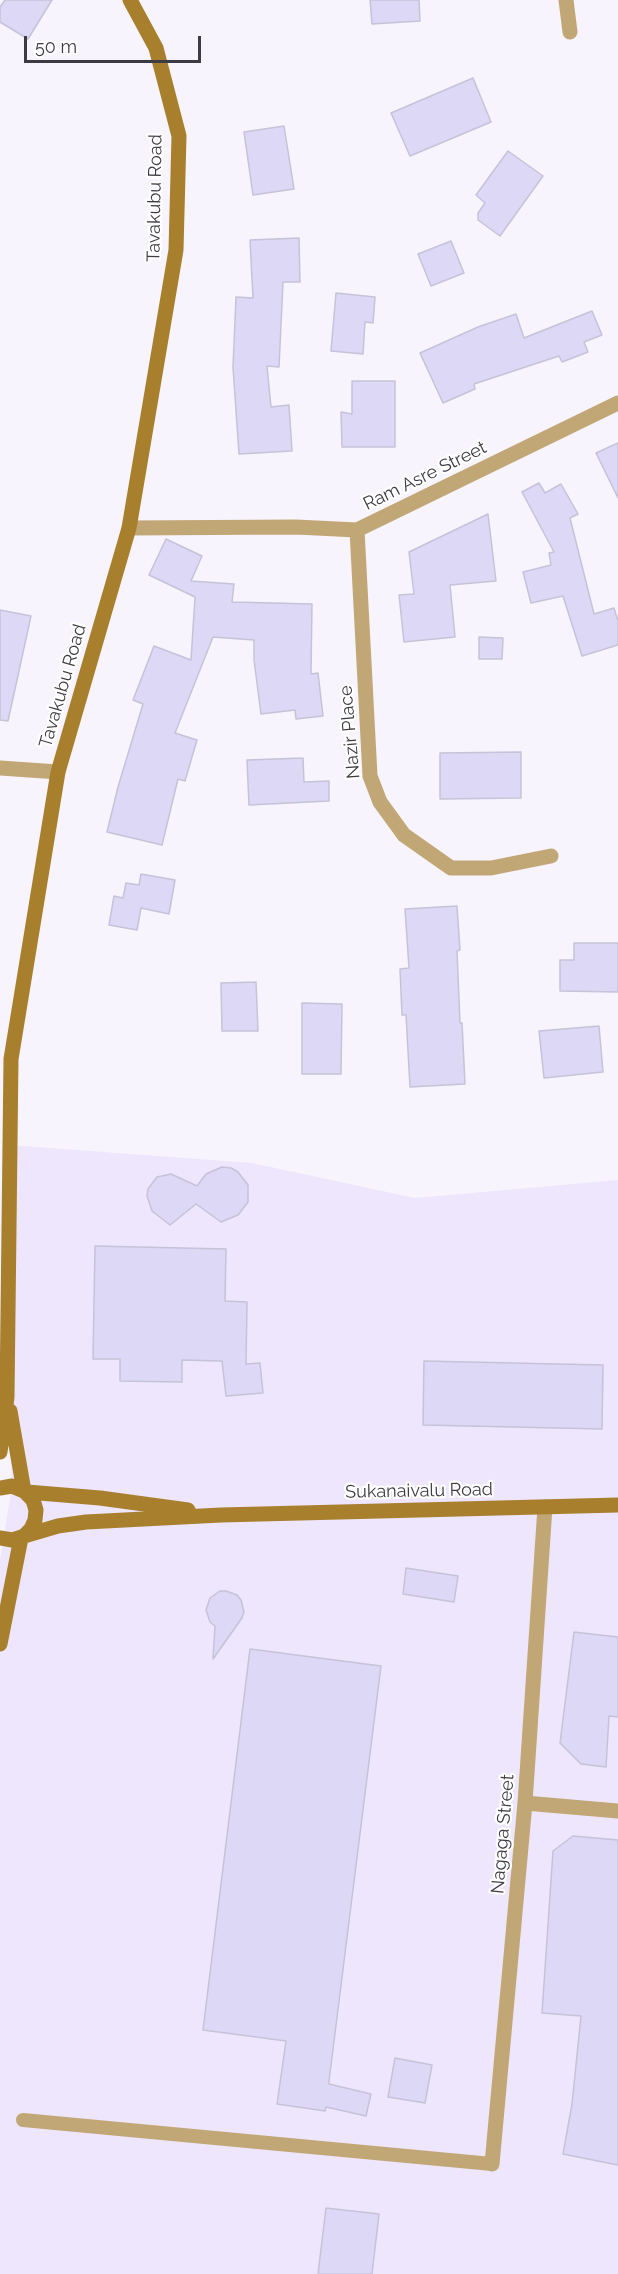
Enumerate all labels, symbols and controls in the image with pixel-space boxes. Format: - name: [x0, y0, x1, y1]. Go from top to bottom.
- scale bar: [27, 24, 204, 62]
- text: 50 m: [35, 36, 77, 57]
- street label: Tavakubu Road: [143, 134, 167, 262]
- street label: Ram Asre Street: [360, 437, 490, 515]
- street label: Tavakubu Road: [35, 622, 91, 750]
- street label: Nazir Place: [335, 684, 365, 780]
- street label: Sukanaivalu Road: [345, 1479, 493, 1503]
- street label: Nagaga Street: [487, 1773, 519, 1895]

